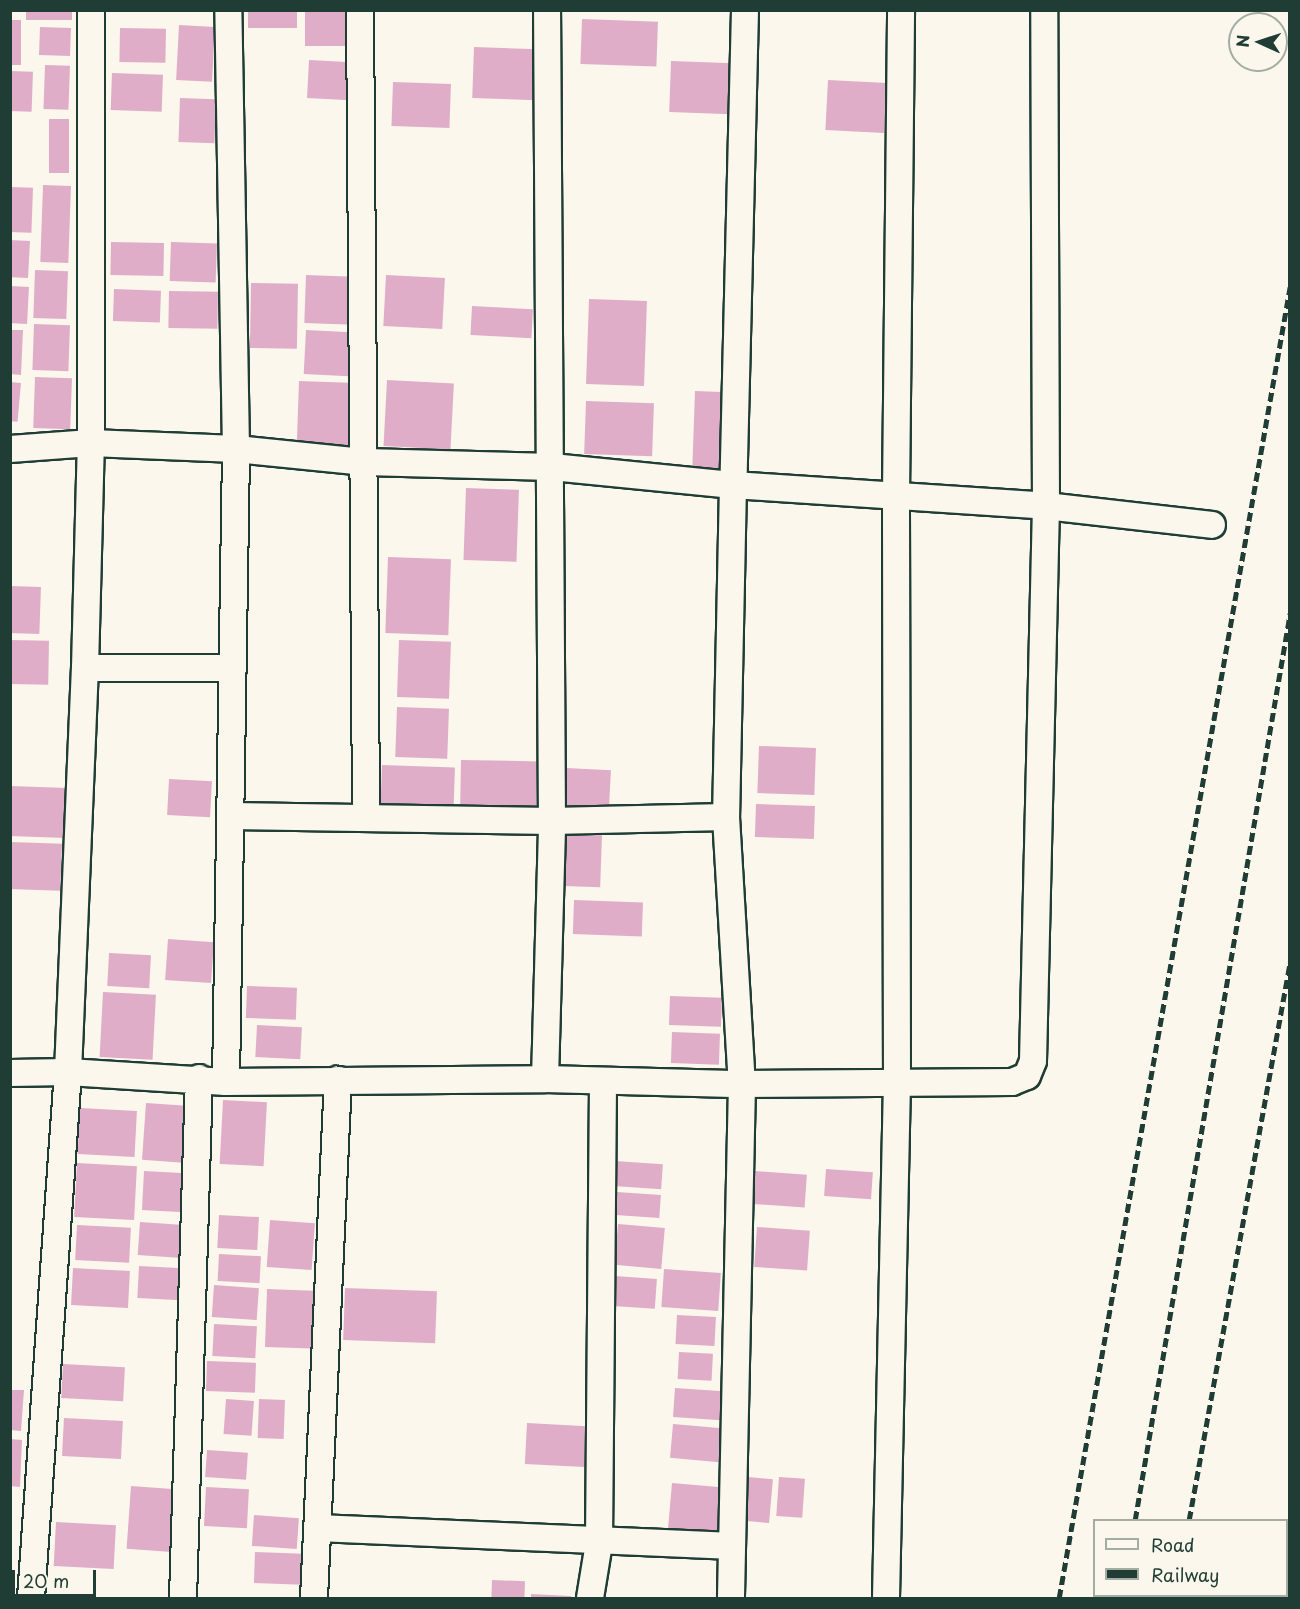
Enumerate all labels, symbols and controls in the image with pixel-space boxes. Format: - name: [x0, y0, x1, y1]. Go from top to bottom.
- north arrow: [1228, 12, 1288, 72]
- text: N: [1230, 34, 1254, 48]
- legend: [1093, 1519, 1288, 1597]
- text: Road: [1151, 1531, 1195, 1558]
- scale bar: [15, 1558, 99, 1596]
- text: Railway: [1151, 1561, 1219, 1588]
- text: 20 m: [23, 1567, 69, 1594]

